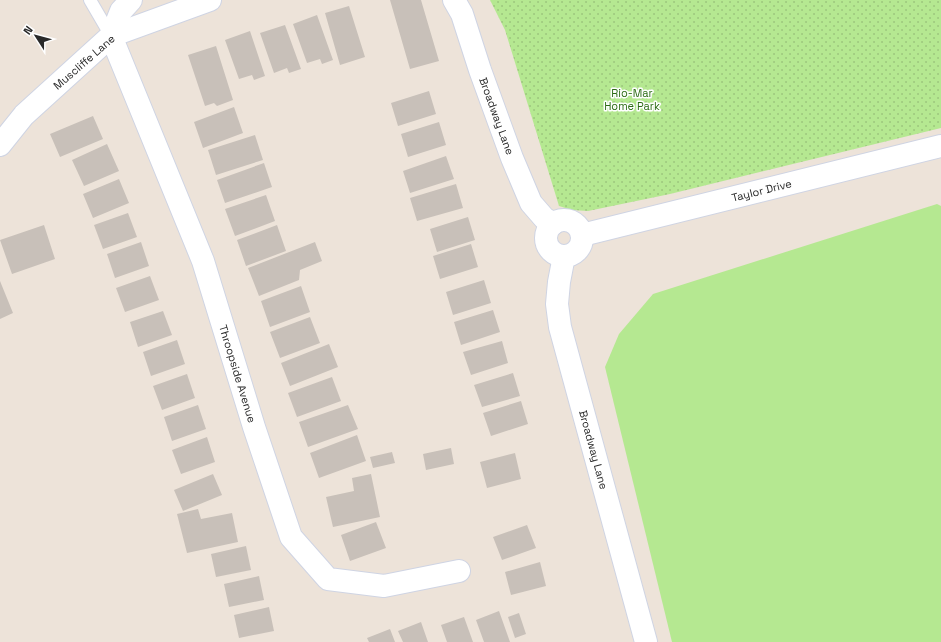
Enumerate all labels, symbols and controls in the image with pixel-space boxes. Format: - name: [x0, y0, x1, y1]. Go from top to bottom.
- north arrow: [16, 16, 56, 56]
- text: N: [20, 23, 36, 37]
- street label: Muscliffe Lane: [50, 31, 118, 93]
- street label: Broadway Lane: [476, 75, 517, 157]
- park label: Rio-Mar Home Park: [604, 86, 660, 113]
- street label: Taylor Drive: [730, 176, 793, 205]
- street label: Throopside Avenue: [216, 323, 259, 424]
- street label: Broadway Lane: [576, 409, 611, 491]

